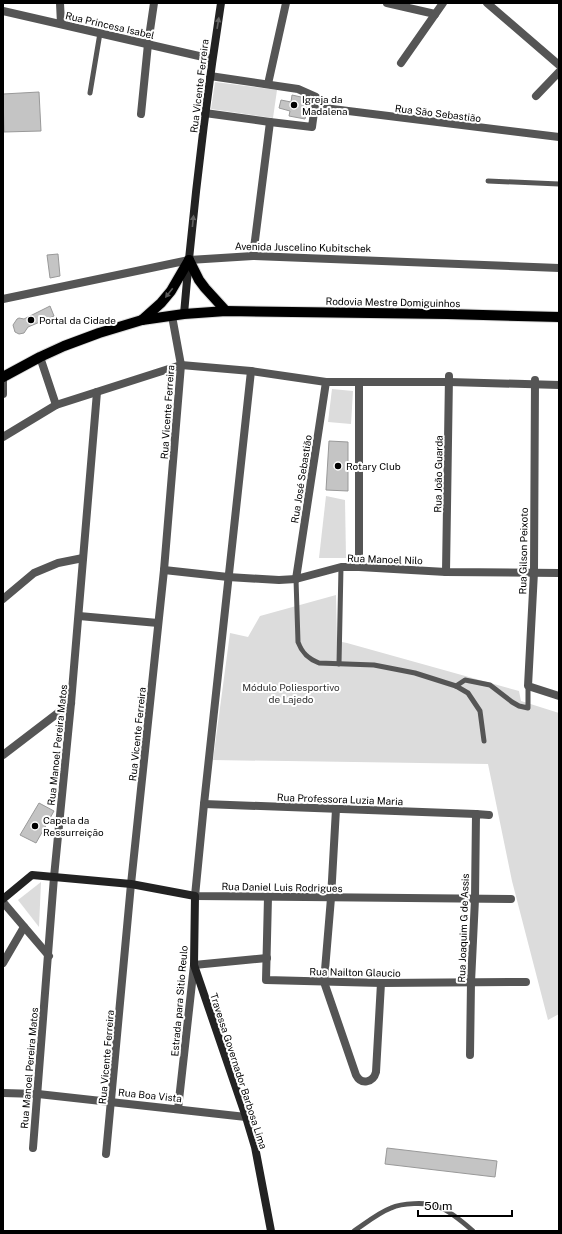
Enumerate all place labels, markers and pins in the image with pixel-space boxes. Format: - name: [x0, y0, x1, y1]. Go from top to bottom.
- place label: Igreja da Madalena: [302, 93, 348, 117]
- marker: Igreja da Madalena: [289, 100, 299, 110]
- place label: Portal da Cidade: [39, 314, 116, 326]
- marker: Portal da Cidade: [26, 315, 36, 325]
- place label: Rotary Club: [346, 460, 401, 472]
- marker: Rotary Club: [333, 461, 343, 471]
- place label: Capela da Ressurreição: [43, 814, 104, 838]
- marker: Capela da Ressurreição: [30, 821, 40, 831]

